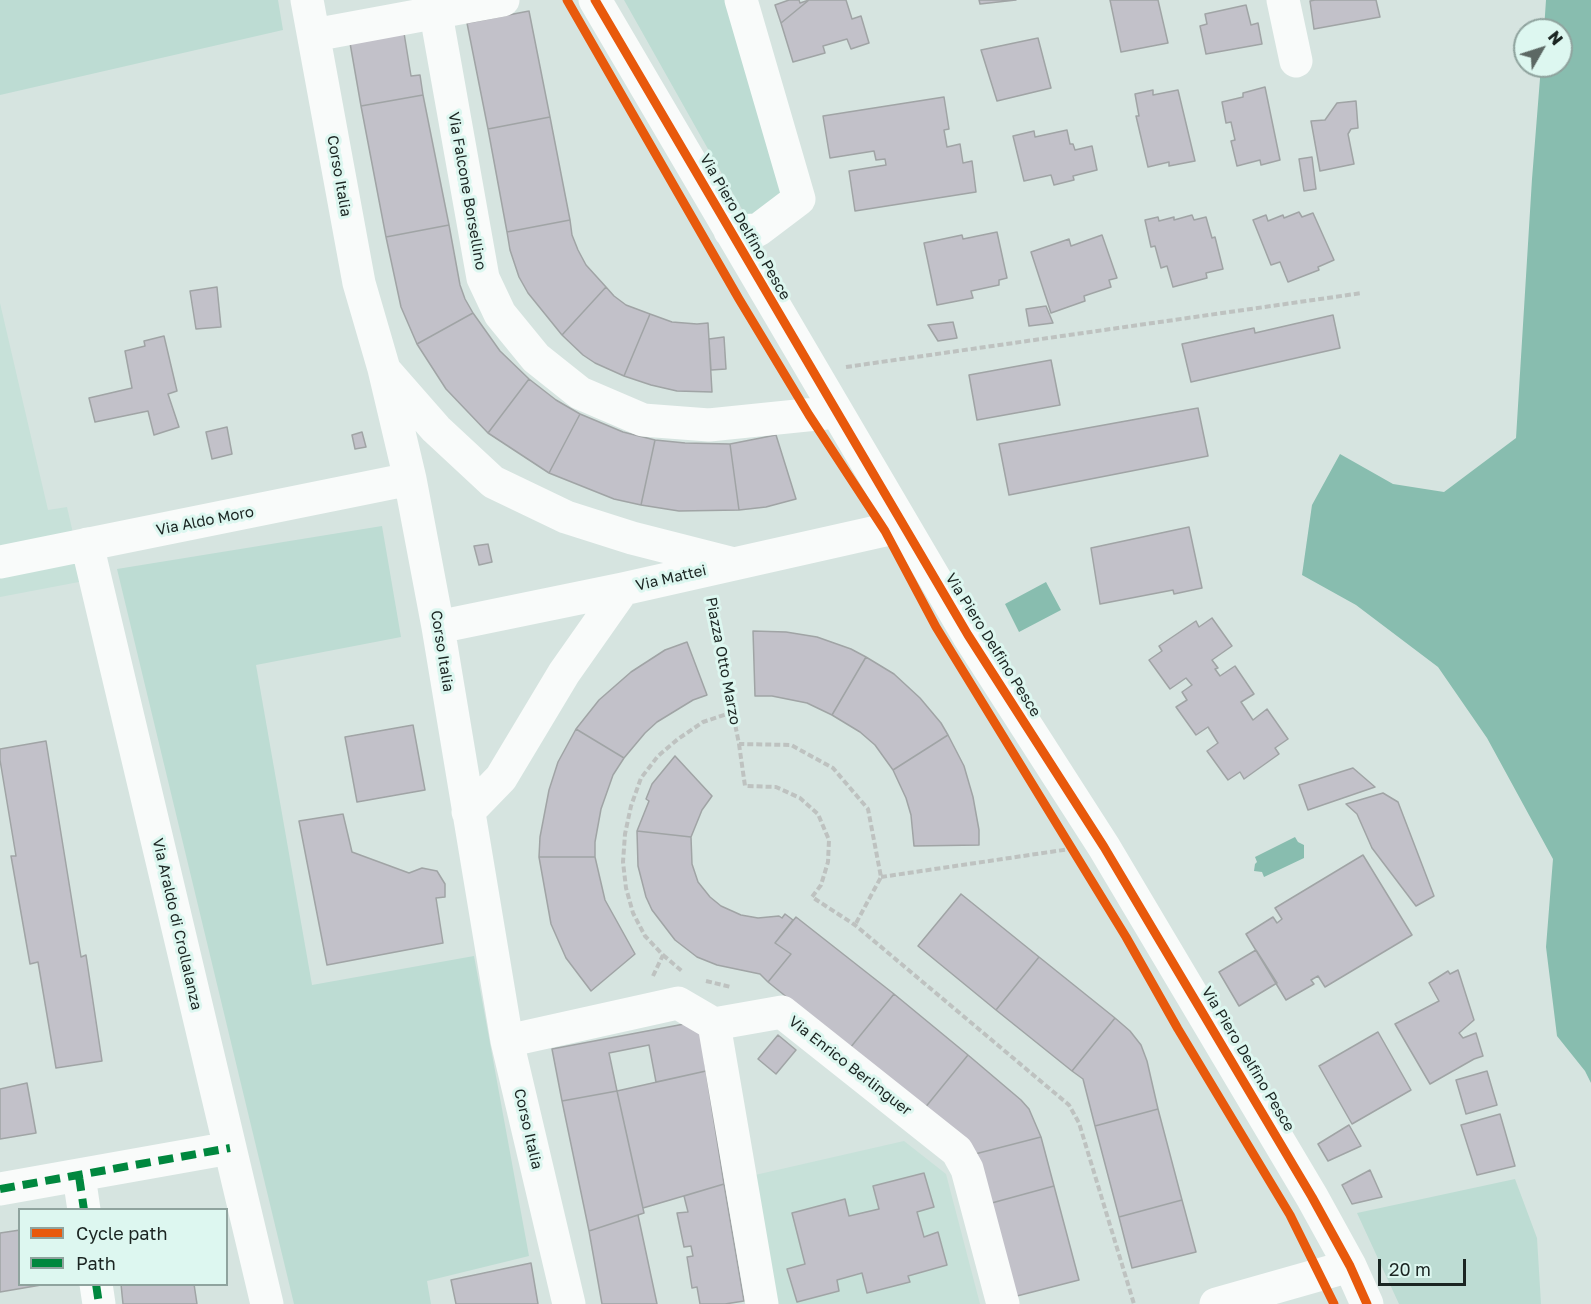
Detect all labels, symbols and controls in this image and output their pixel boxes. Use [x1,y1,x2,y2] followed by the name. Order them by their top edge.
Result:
[1513,18,1573,78] north arrow
[1544,27,1567,49] text: N
[444,111,490,271] street label: Via Falcone Borsellino
[323,134,355,218] street label: Corso Italia
[696,151,794,303] street label: Via Piero Delfino Pesce
[155,503,255,539] street label: Via Aldo Moro
[634,561,708,595] street label: Via Mattei
[941,570,1045,720] street label: Via Piero Delfino Pesce
[702,596,744,726] street label: Piazza Otto Marzo
[427,609,457,693] street label: Corso Italia
[148,836,206,1012] street label: Via Araldo di Crollalanza
[1198,983,1298,1135] street label: Via Piero Delfino Pesce
[785,1012,915,1120] street label: Via Enrico Berlinguer
[510,1087,546,1171] street label: Corso Italia
[18,1208,228,1286] legend
[76,1222,168,1244] text: Cycle path
[1381,1247,1470,1285] scale bar
[76,1252,116,1274] text: Path
[1389,1258,1431,1280] text: 20 m

